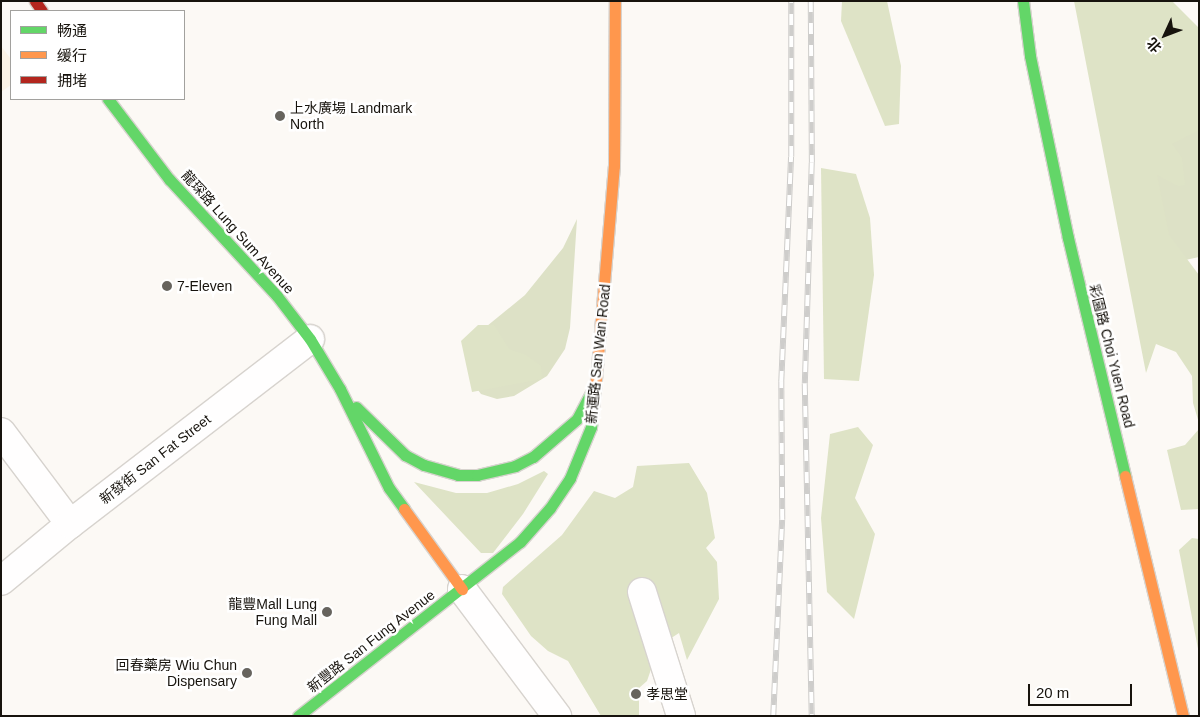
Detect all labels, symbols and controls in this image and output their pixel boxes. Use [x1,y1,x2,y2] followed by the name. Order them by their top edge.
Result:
[10,10,185,100] legend
[1140,10,1190,60] north arrow
[57,22,87,39] text: 畅通
[1143,35,1165,56] text: 北
[57,47,87,64] text: 缓行
[57,72,87,89] text: 拥堵
[290,100,412,132] place label: 上水廣場 Landmark North
[274,110,286,122] marker: 上水廣場 Landmark North
[178,167,298,297] street label: 龍琛路 Lung Sum Avenue
[177,278,232,294] place label: 7-Eleven
[161,280,173,292] marker: 7-Eleven
[1086,282,1138,430] street label: 彩園路 Choi Yuen Road
[582,283,614,425] street label: 新運路 San Wan Road
[96,410,214,508] street label: 新發街 San Fat Street
[304,586,438,696] street label: 新豐路 San Fung Avenue
[228,596,317,628] place label: 龍豐Mall Lung Fung Mall
[321,606,333,618] marker: 龍豐Mall Lung Fung Mall
[116,657,237,690] place label: 回春藥房 Wiu Chun Dispensary
[241,667,253,679] marker: 回春藥房 Wiu Chun Dispensary
[1030,674,1134,706] scale bar
[1036,684,1069,701] text: 20 m
[646,686,688,702] place label: 孝思堂
[630,688,642,700] marker: 孝思堂

